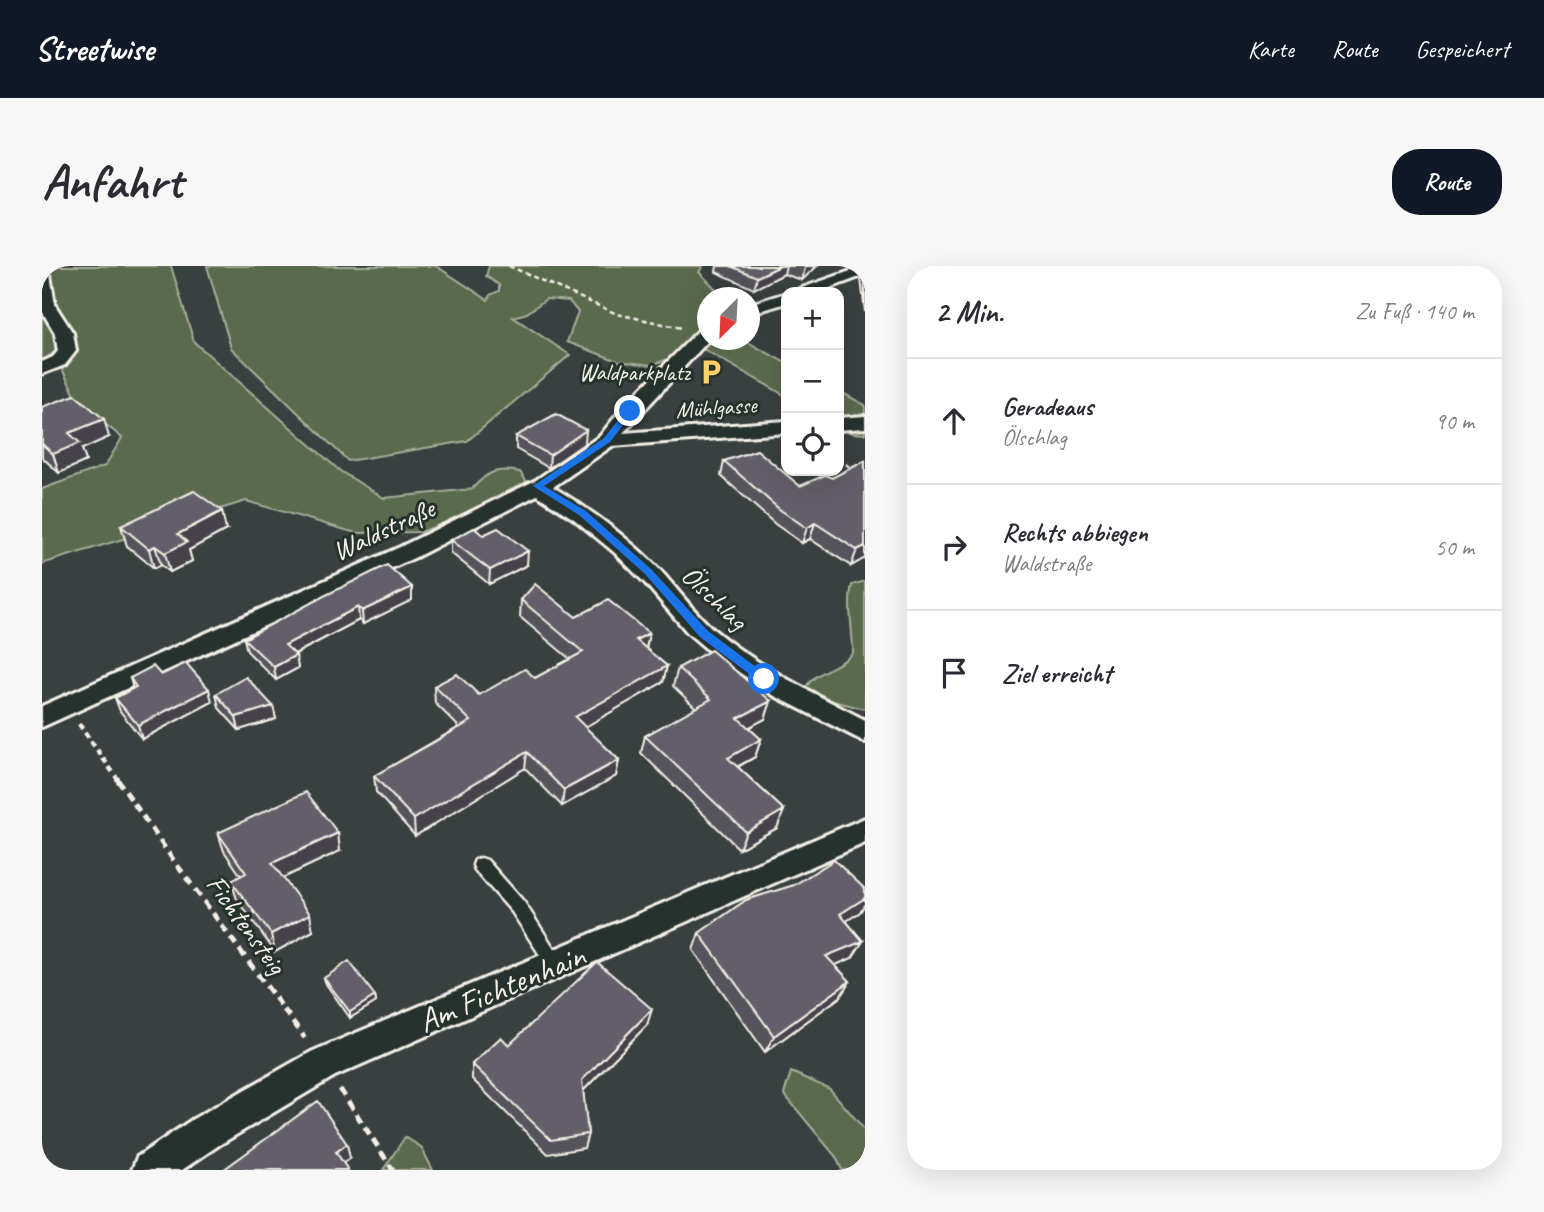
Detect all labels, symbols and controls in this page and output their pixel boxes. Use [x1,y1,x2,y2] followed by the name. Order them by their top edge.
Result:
[35,28,154,70] text: Streetwise
[1248,34,1294,64] text: Karte
[1332,34,1377,64] text: Route
[1415,34,1509,64] text: Gespeichert
[1392,149,1502,215] button: Route
[42,151,182,213] text: Anfahrt
[697,287,760,350] north arrow
[781,287,844,476] map controls
[781,287,844,350] button: +
[935,293,1004,331] text: 2 Min.
[1355,297,1474,326] text: Zu Fuß · 140 m
[781,350,844,413] button: −
[696,357,726,387] parking icon: Waldparkplatz
[579,358,692,387] place label: Waldparkplatz
[675,390,759,425] street label: Mühlgasse
[1002,390,1093,423] text: Geradeaus
[614,395,645,426] route end
[935,402,973,440] icon: ahead
[1435,407,1474,436] text: 90 m
[781,413,844,476] button: locate
[1002,423,1067,452] text: Ölschlag
[327,490,441,568] street label: Waldstraße
[1002,516,1148,549] text: Rechts abbiegen
[935,528,973,566] icon: right
[1435,533,1474,562] text: 50 m
[1002,549,1091,578] text: Waldstraße
[674,558,757,639] street label: Ölschlag
[935,654,973,692] icon: arrive
[1002,657,1112,690] text: Ziel erreicht
[748,663,779,694] route start
[199,868,295,982] street label: Fichtensteig
[412,934,592,1042] street label: Am Fichtenhain

